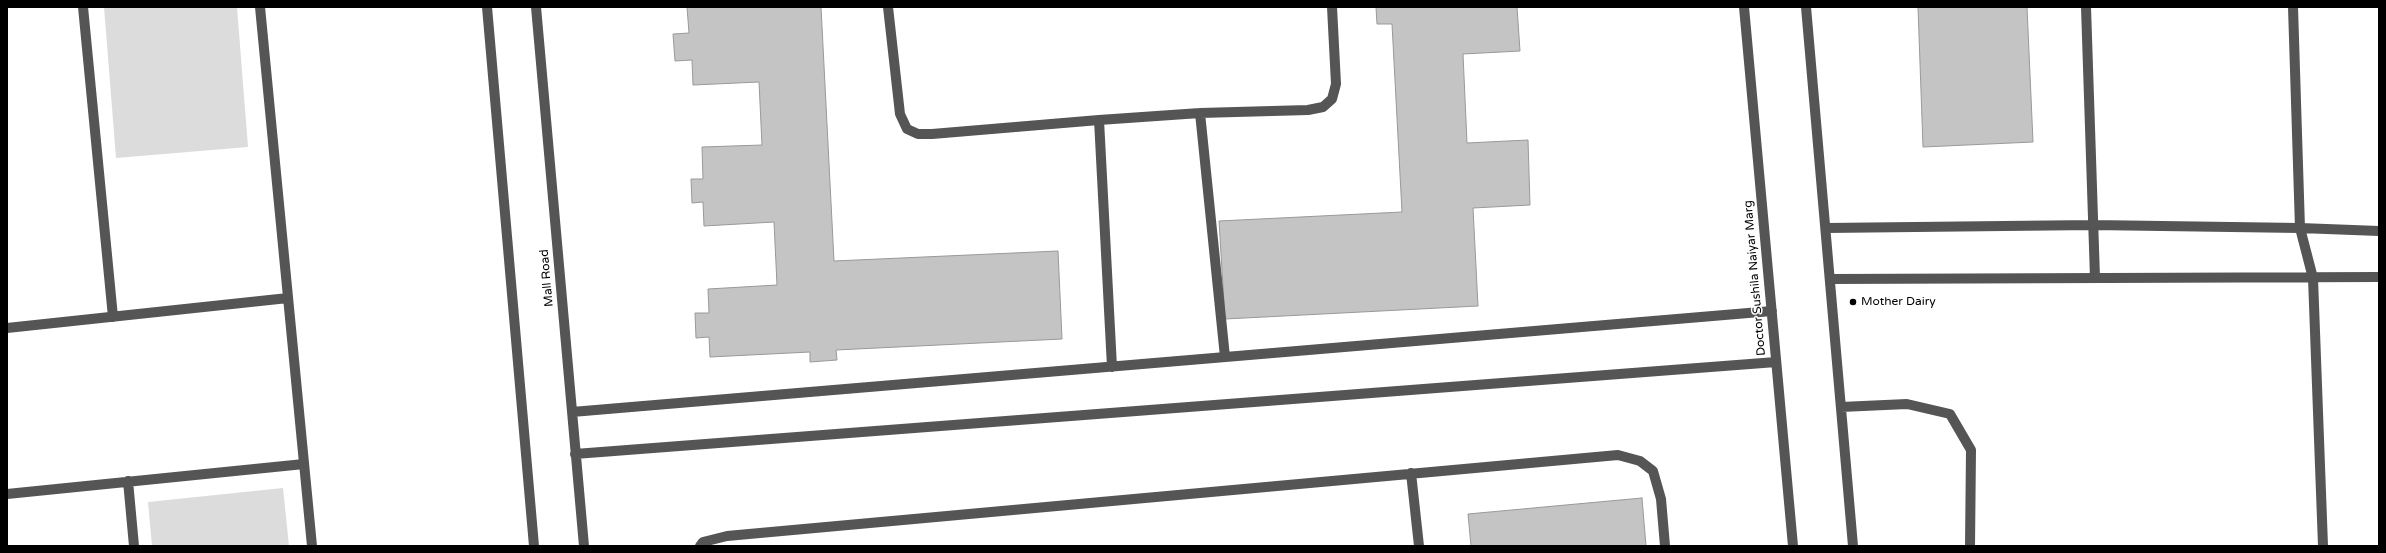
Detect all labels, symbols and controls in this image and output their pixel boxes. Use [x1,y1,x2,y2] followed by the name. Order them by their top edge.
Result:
[1741,200,1769,356] street label: Doctor Sushila Naiyar Marg
[537,249,557,307] street label: Mall Road
[1861,295,1936,309] place label: Mother Dairy
[1848,297,1858,307] marker: Mother Dairy

